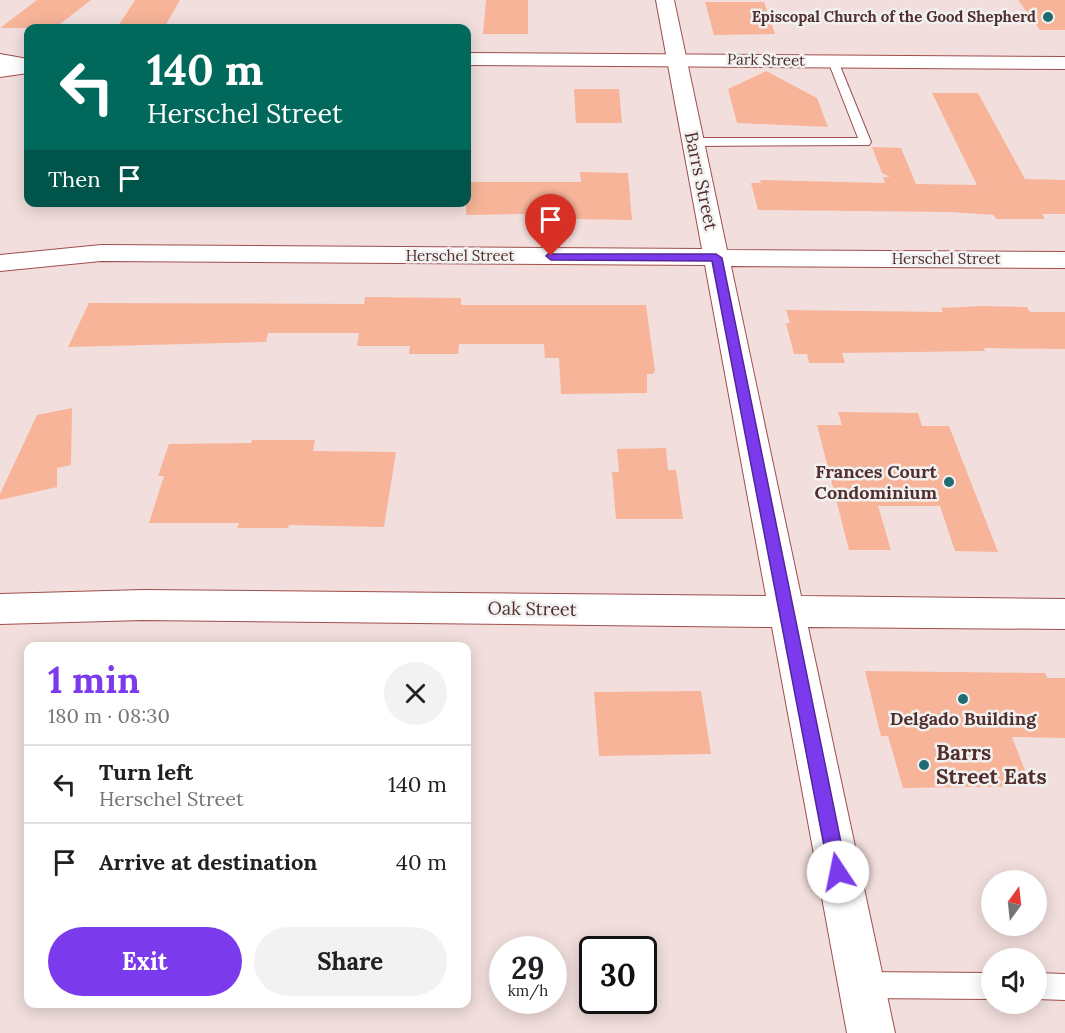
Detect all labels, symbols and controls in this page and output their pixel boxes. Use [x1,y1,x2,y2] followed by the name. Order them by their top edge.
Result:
[752,7,1036,26] place label: Episcopal Church of the Good Shepherd
[1041,10,1055,24] marker: Episcopal Church of the Good Shepherd
[147,43,263,97] text: 140 m
[48,48,126,126] icon: left
[727,49,805,70] street label: Park Street
[147,96,342,130] text: Herschel Street
[680,130,723,232] street label: Barrs Street
[113,162,146,195] icon: arrive
[48,165,101,193] text: Then
[525,194,576,256] pin
[534,203,567,236] icon: arrive
[406,246,514,265] street label: Herschel Street
[892,249,1000,268] street label: Herschel Street
[815,460,938,504] place label: Frances Court Condominium
[942,475,956,489] marker: Frances Court Condominium
[487,596,577,621] street label: Oak Street
[48,657,140,703] text: 1 min
[384,662,447,725] button: close
[956,692,970,706] marker: Delgado Building
[48,703,170,728] text: 180 m · 08:30
[890,707,1037,730] place label: Delgado Building
[936,739,1047,790] place label: Barrs Street Eats
[99,758,193,786] text: Turn left
[917,758,931,772] marker: Barrs Street Eats
[48,768,81,801] icon: left
[388,770,447,798] text: 140 m
[99,786,244,811] text: Herschel Street
[806,840,870,904] position arrow
[48,846,81,879] icon: arrive
[99,848,317,876] text: Arrive at destination
[396,848,447,876] text: 40 m
[981,870,1047,936] north arrow
[981,870,1047,1014] map controls
[48,927,242,996] button: Exit
[254,927,447,996] button: Share
[579,936,657,1014] speed limit sign: 30
[981,948,1047,1014] button: sound
[511,949,545,987] text: 29
[508,981,548,1000] text: km/h

